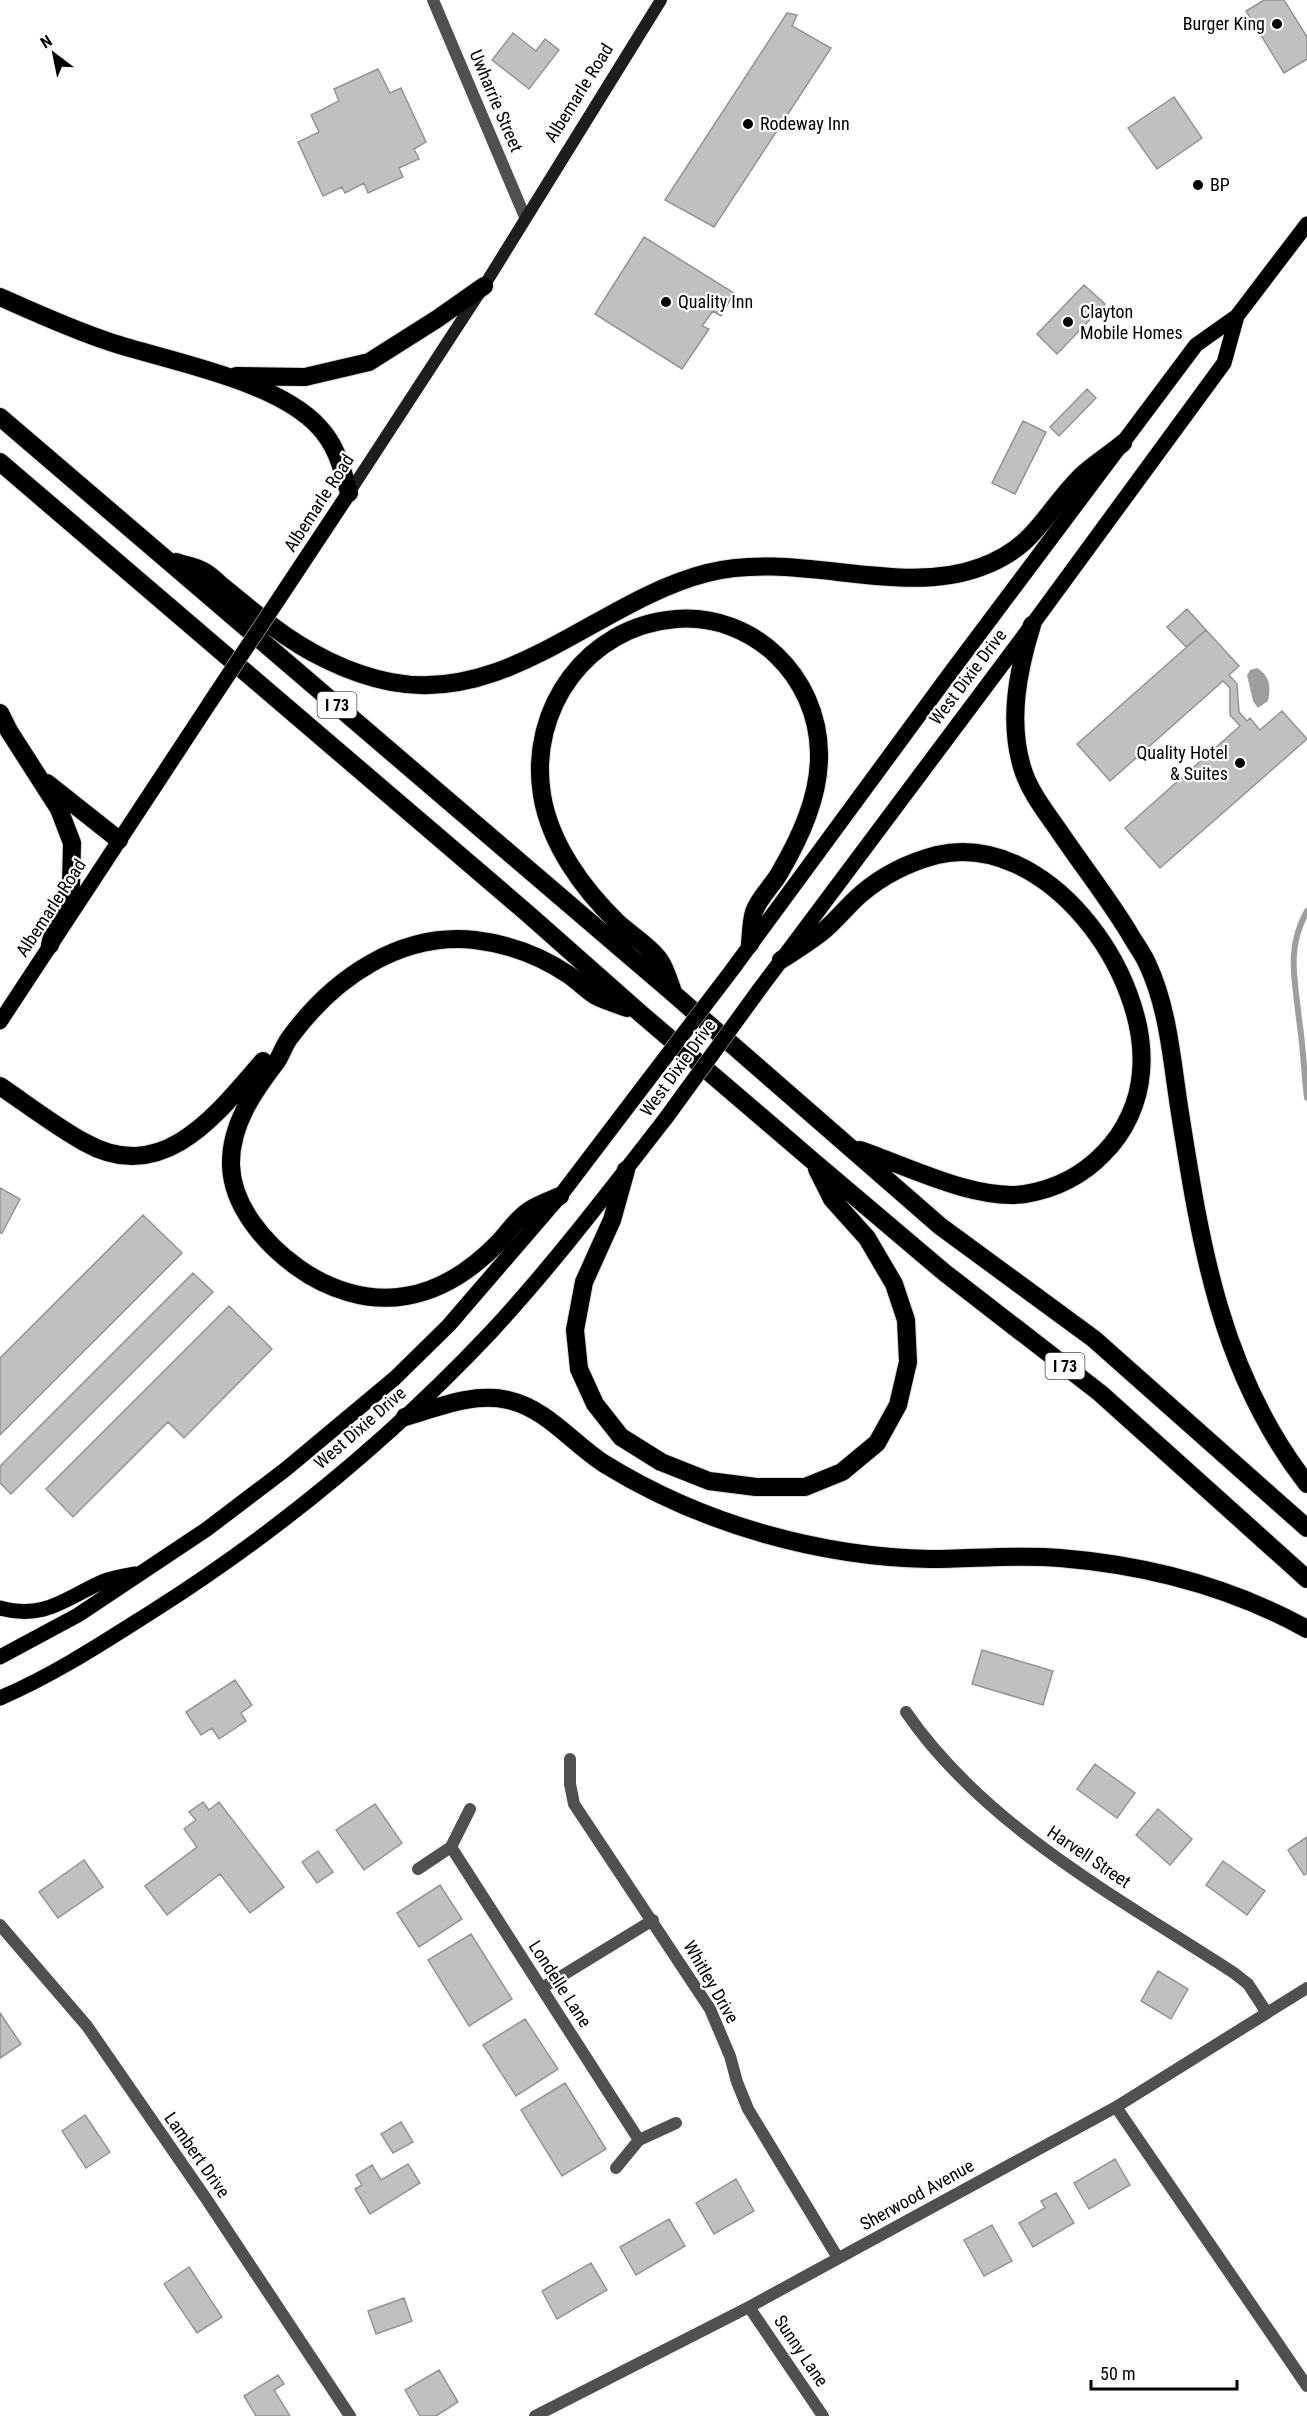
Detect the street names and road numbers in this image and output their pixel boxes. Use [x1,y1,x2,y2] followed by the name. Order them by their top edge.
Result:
[540,40,617,146] street label: Albemarle Road
[466,47,527,155] street label: Uwharrie Street
[279,450,358,556] street label: Albemarle Road
[925,625,1010,729] street label: West Dixie Drive
[318,692,356,718] road number: I 73
[11,855,90,961] street label: Albemarle Road
[635,1015,720,1120] street label: West Dixie Drive
[1046,1353,1084,1379] road number: I 73
[310,1382,410,1473] street label: West Dixie Drive
[1044,1821,1135,1892] street label: Harvell Street
[525,1937,596,2031] street label: Londelle Lane
[679,1937,743,2027] street label: Whitley Drive
[160,2108,235,2201] street label: Lambert Drive
[856,2155,977,2234] street label: Sherwood Avenue
[770,2311,833,2390] street label: Sunny Lane

